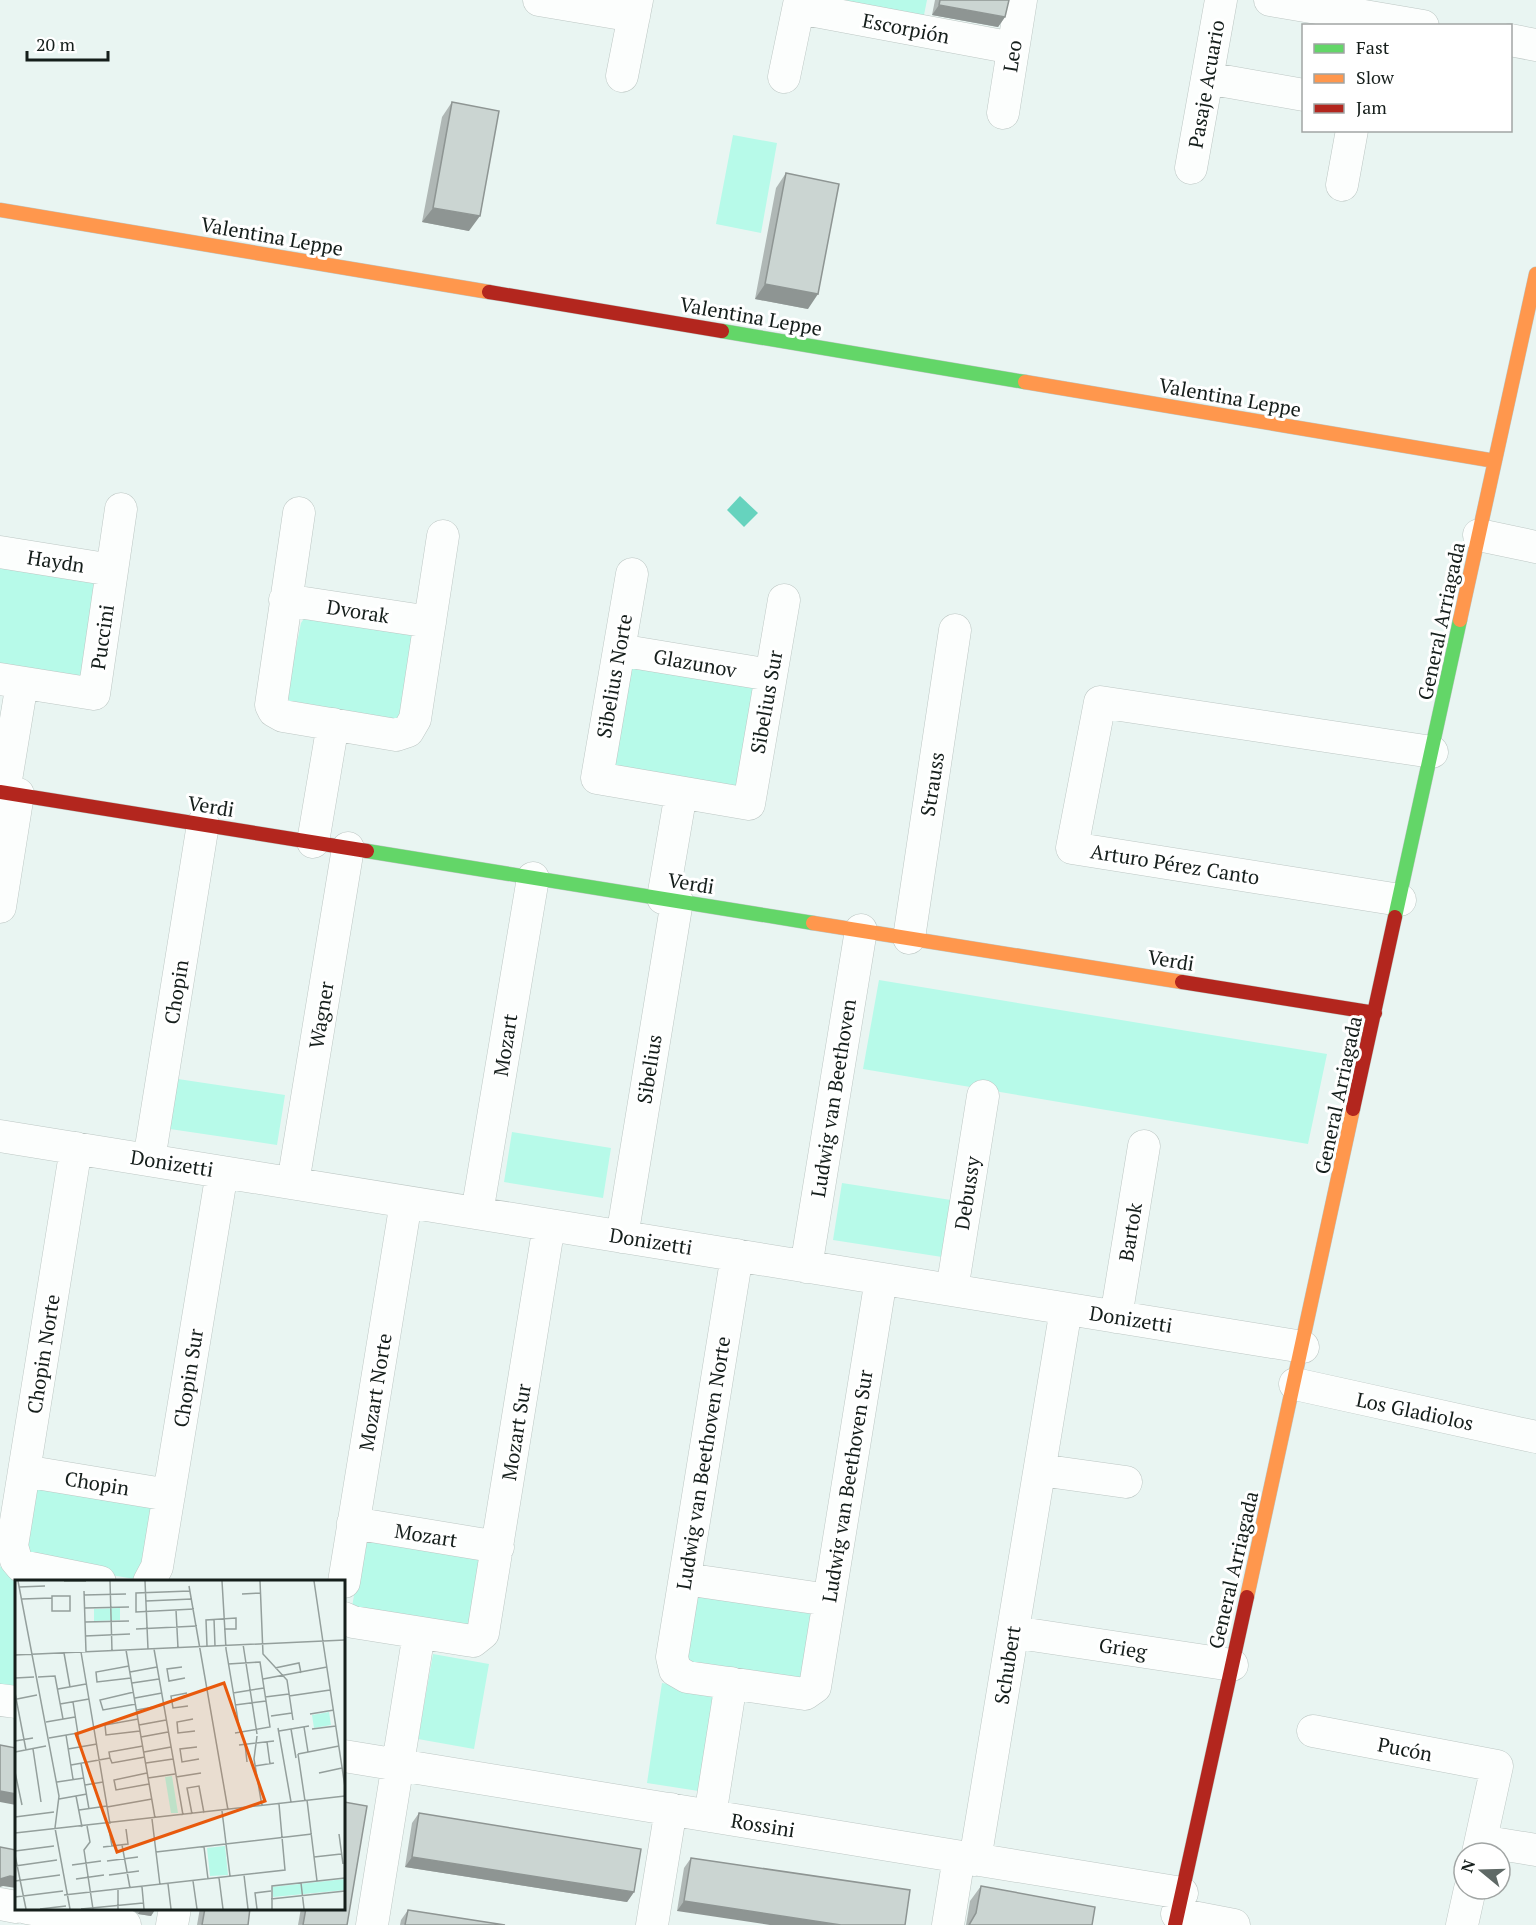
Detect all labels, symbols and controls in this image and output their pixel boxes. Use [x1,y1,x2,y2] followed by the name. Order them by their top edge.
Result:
[860,6,952,50] street label: Escorpión
[1181,18,1231,150] street label: Pasaje Acuario
[27,24,108,62] scale bar
[1302,24,1512,132] legend
[36,32,76,56] text: 20 m
[1356,35,1390,59] text: Fast
[996,38,1028,74] street label: Leo
[1356,65,1395,89] text: Slow
[1356,95,1387,119] text: Jam
[199,210,345,262] street label: Valentina Leppe
[678,290,824,342] street label: Valentina Leppe
[1157,371,1303,423] street label: Valentina Leppe
[1411,539,1471,703] street label: General Arriagada
[25,543,87,579] street label: Haydn
[325,593,392,629] street label: Dvorak
[84,603,120,671] street label: Puccini
[590,612,638,740] street label: Sibelius Norte
[651,642,739,684] street label: Glazunov
[744,648,788,756] street label: Sibelius Sur
[914,750,950,818] street label: Strauss
[186,789,236,823] street label: Verdi
[1089,837,1261,891] street label: Arturo Pérez Canto
[666,866,716,900] street label: Verdi
[1146,943,1196,977] street label: Verdi
[158,958,194,1026] street label: Chopin
[302,979,340,1051] street label: Wagner
[804,997,862,1199] street label: Ludwig van Beethoven
[487,1011,523,1078] street label: Mozart
[1308,1013,1368,1177] street label: General Arriagada
[630,1032,668,1106] street label: Sibelius
[129,1143,215,1183] street label: Donizetti
[948,1153,986,1232] street label: Debussy
[1112,1200,1148,1263] street label: Bartok
[608,1221,694,1261] street label: Donizetti
[20,1292,66,1416] street label: Chopin Norte
[1088,1299,1174,1339] street label: Donizetti
[167,1326,209,1429] street label: Chopin Sur
[352,1331,398,1453] street label: Mozart Norte
[670,1334,736,1592] street label: Ludwig van Beethoven Norte
[815,1367,879,1604] street label: Ludwig van Beethoven Sur
[495,1381,537,1482] street label: Mozart Sur
[1354,1385,1476,1437] street label: Los Gladiolos
[63,1465,131,1501] street label: Chopin
[1202,1489,1264,1651] street label: General Arriagada
[393,1517,460,1553] street label: Mozart
[15,1580,345,1910] inset map
[987,1623,1027,1706] street label: Schubert
[1097,1631,1149,1665] street label: Grieg
[1375,1730,1435,1768] street label: Pucón
[729,1807,797,1843] street label: Rossini
[1452,1841,1512,1901] north arrow
[1455,1857,1480,1875] text: N

